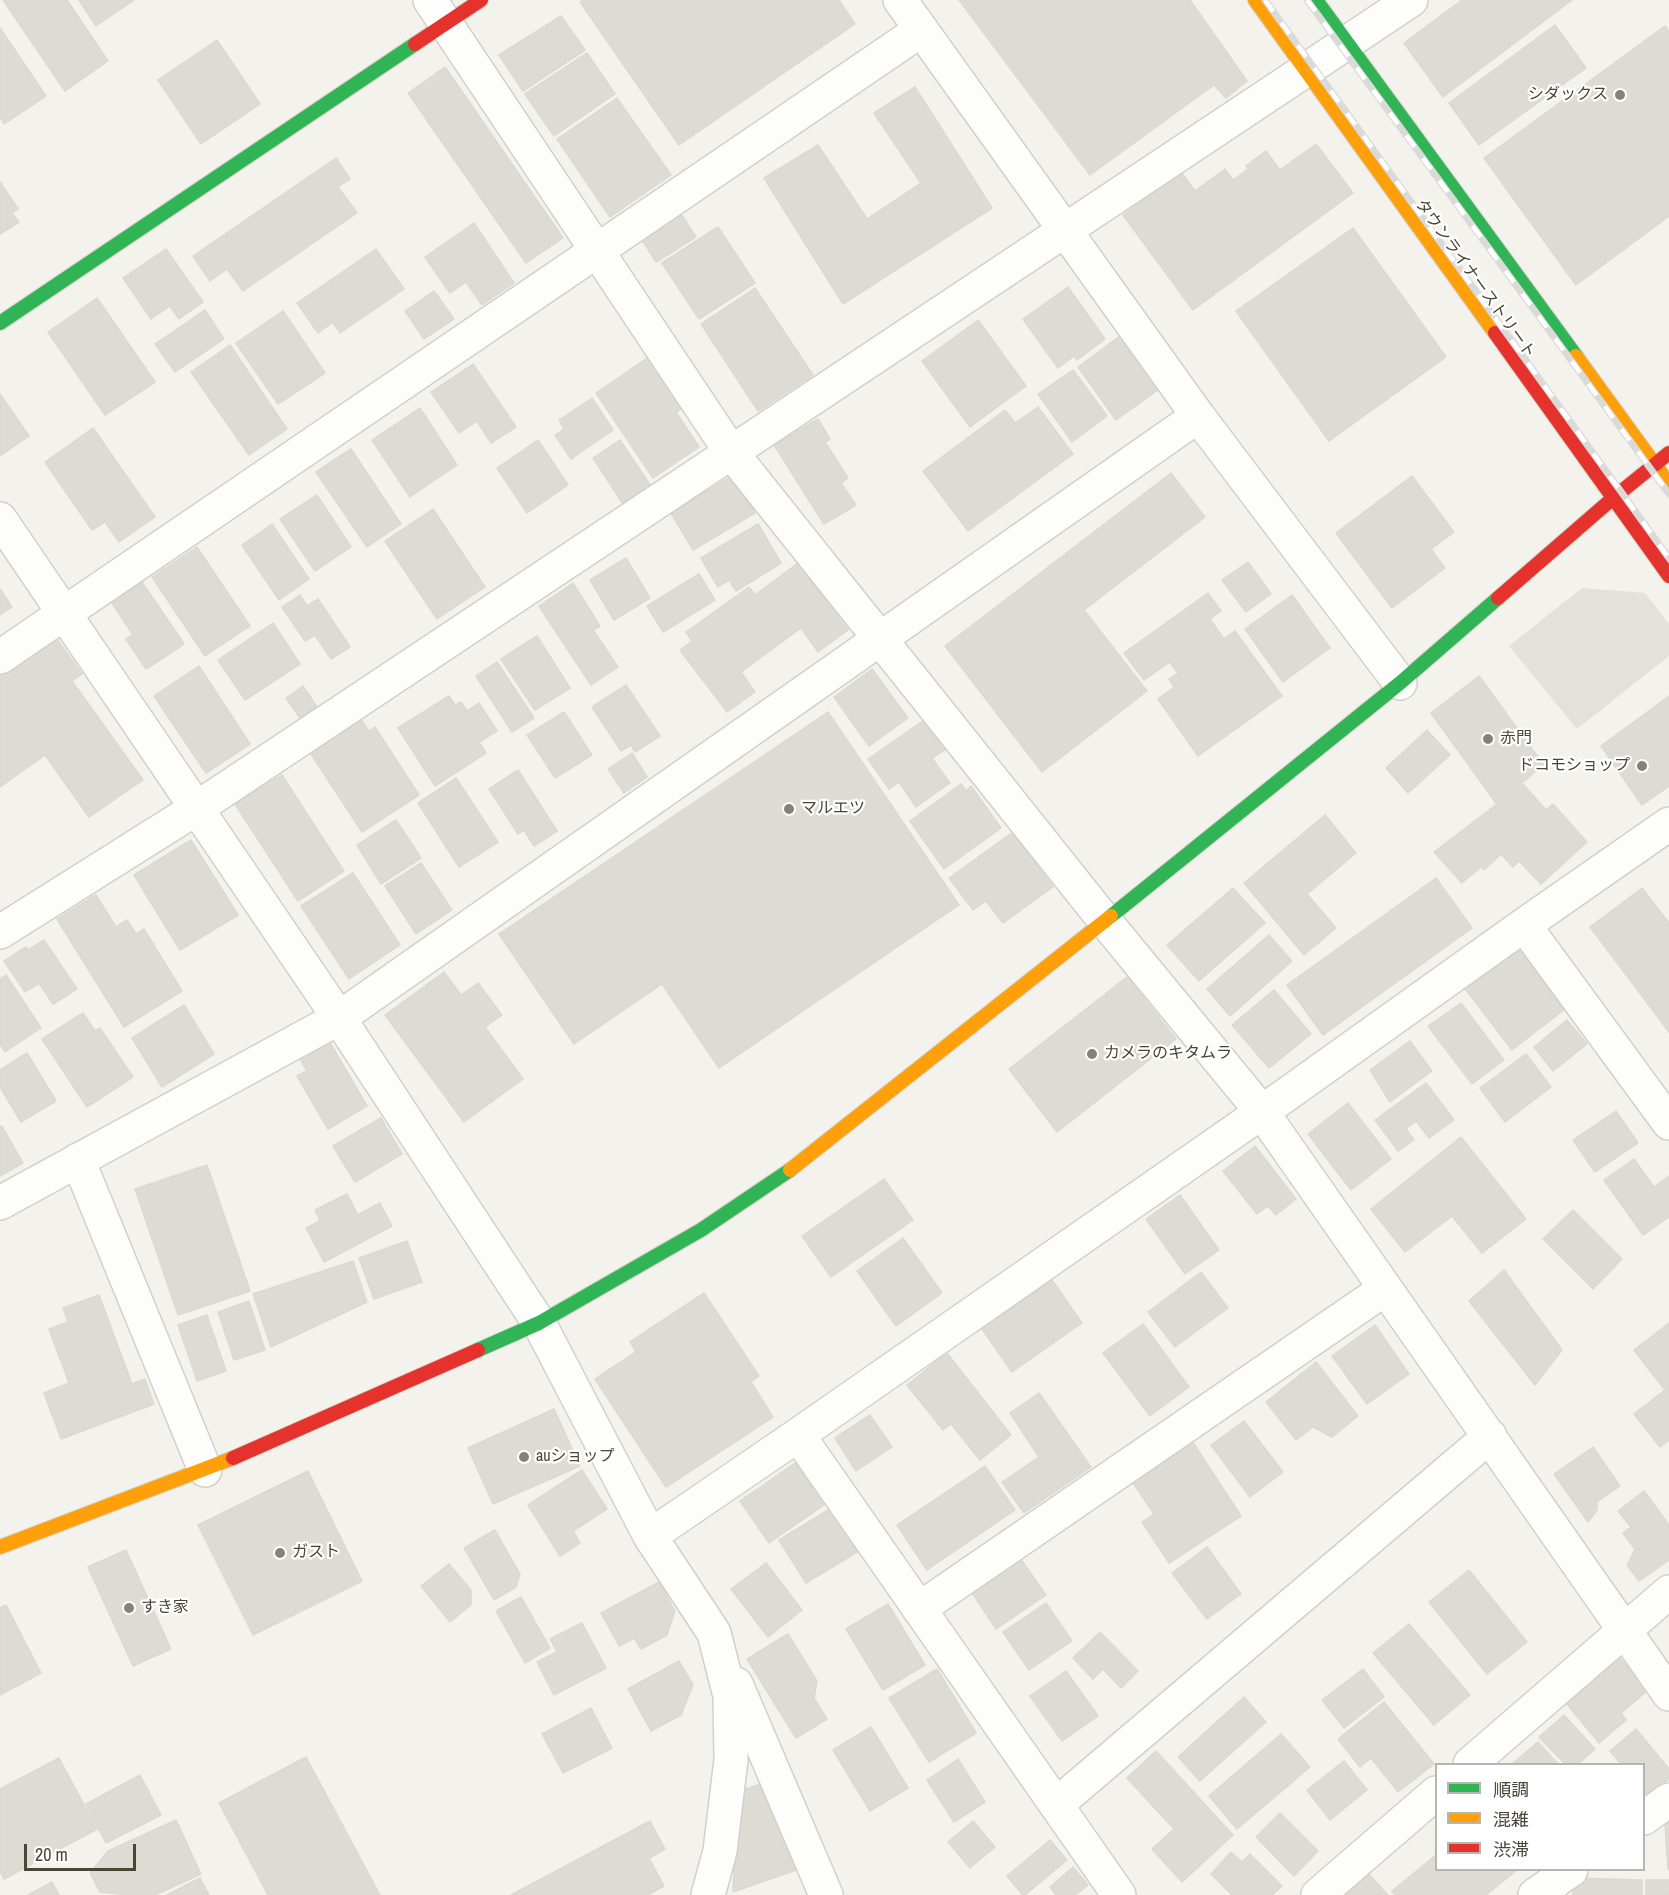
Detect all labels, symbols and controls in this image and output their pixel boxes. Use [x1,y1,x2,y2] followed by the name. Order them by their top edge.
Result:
[1528,85,1608,105] place label: シダックス
[1613,88,1627,102] marker: シダックス
[1411,196,1539,362] street label: タウンライナーストリート
[1500,729,1532,749] place label: 赤門
[1481,732,1495,746] marker: 赤門
[1518,756,1630,776] place label: ドコモショップ
[1635,759,1649,773] marker: ドコモショップ
[801,799,865,819] place label: マルエツ
[782,802,796,816] marker: マルエツ
[1104,1044,1232,1064] place label: カメラのキタムラ
[1085,1047,1099,1061] marker: カメラのキタムラ
[536,1447,615,1467] place label: auショップ
[517,1450,531,1464] marker: auショップ
[292,1543,340,1563] place label: ガスト
[273,1546,287,1560] marker: ガスト
[141,1598,189,1618] place label: すき家
[122,1601,136,1615] marker: すき家
[1435,1763,1645,1871] legend
[1493,1777,1529,1802] text: 順調
[1493,1807,1529,1832] text: 混雑
[27,1832,140,1870] scale bar
[1493,1837,1529,1862] text: 渋滞
[35,1842,68,1867] text: 20 m

